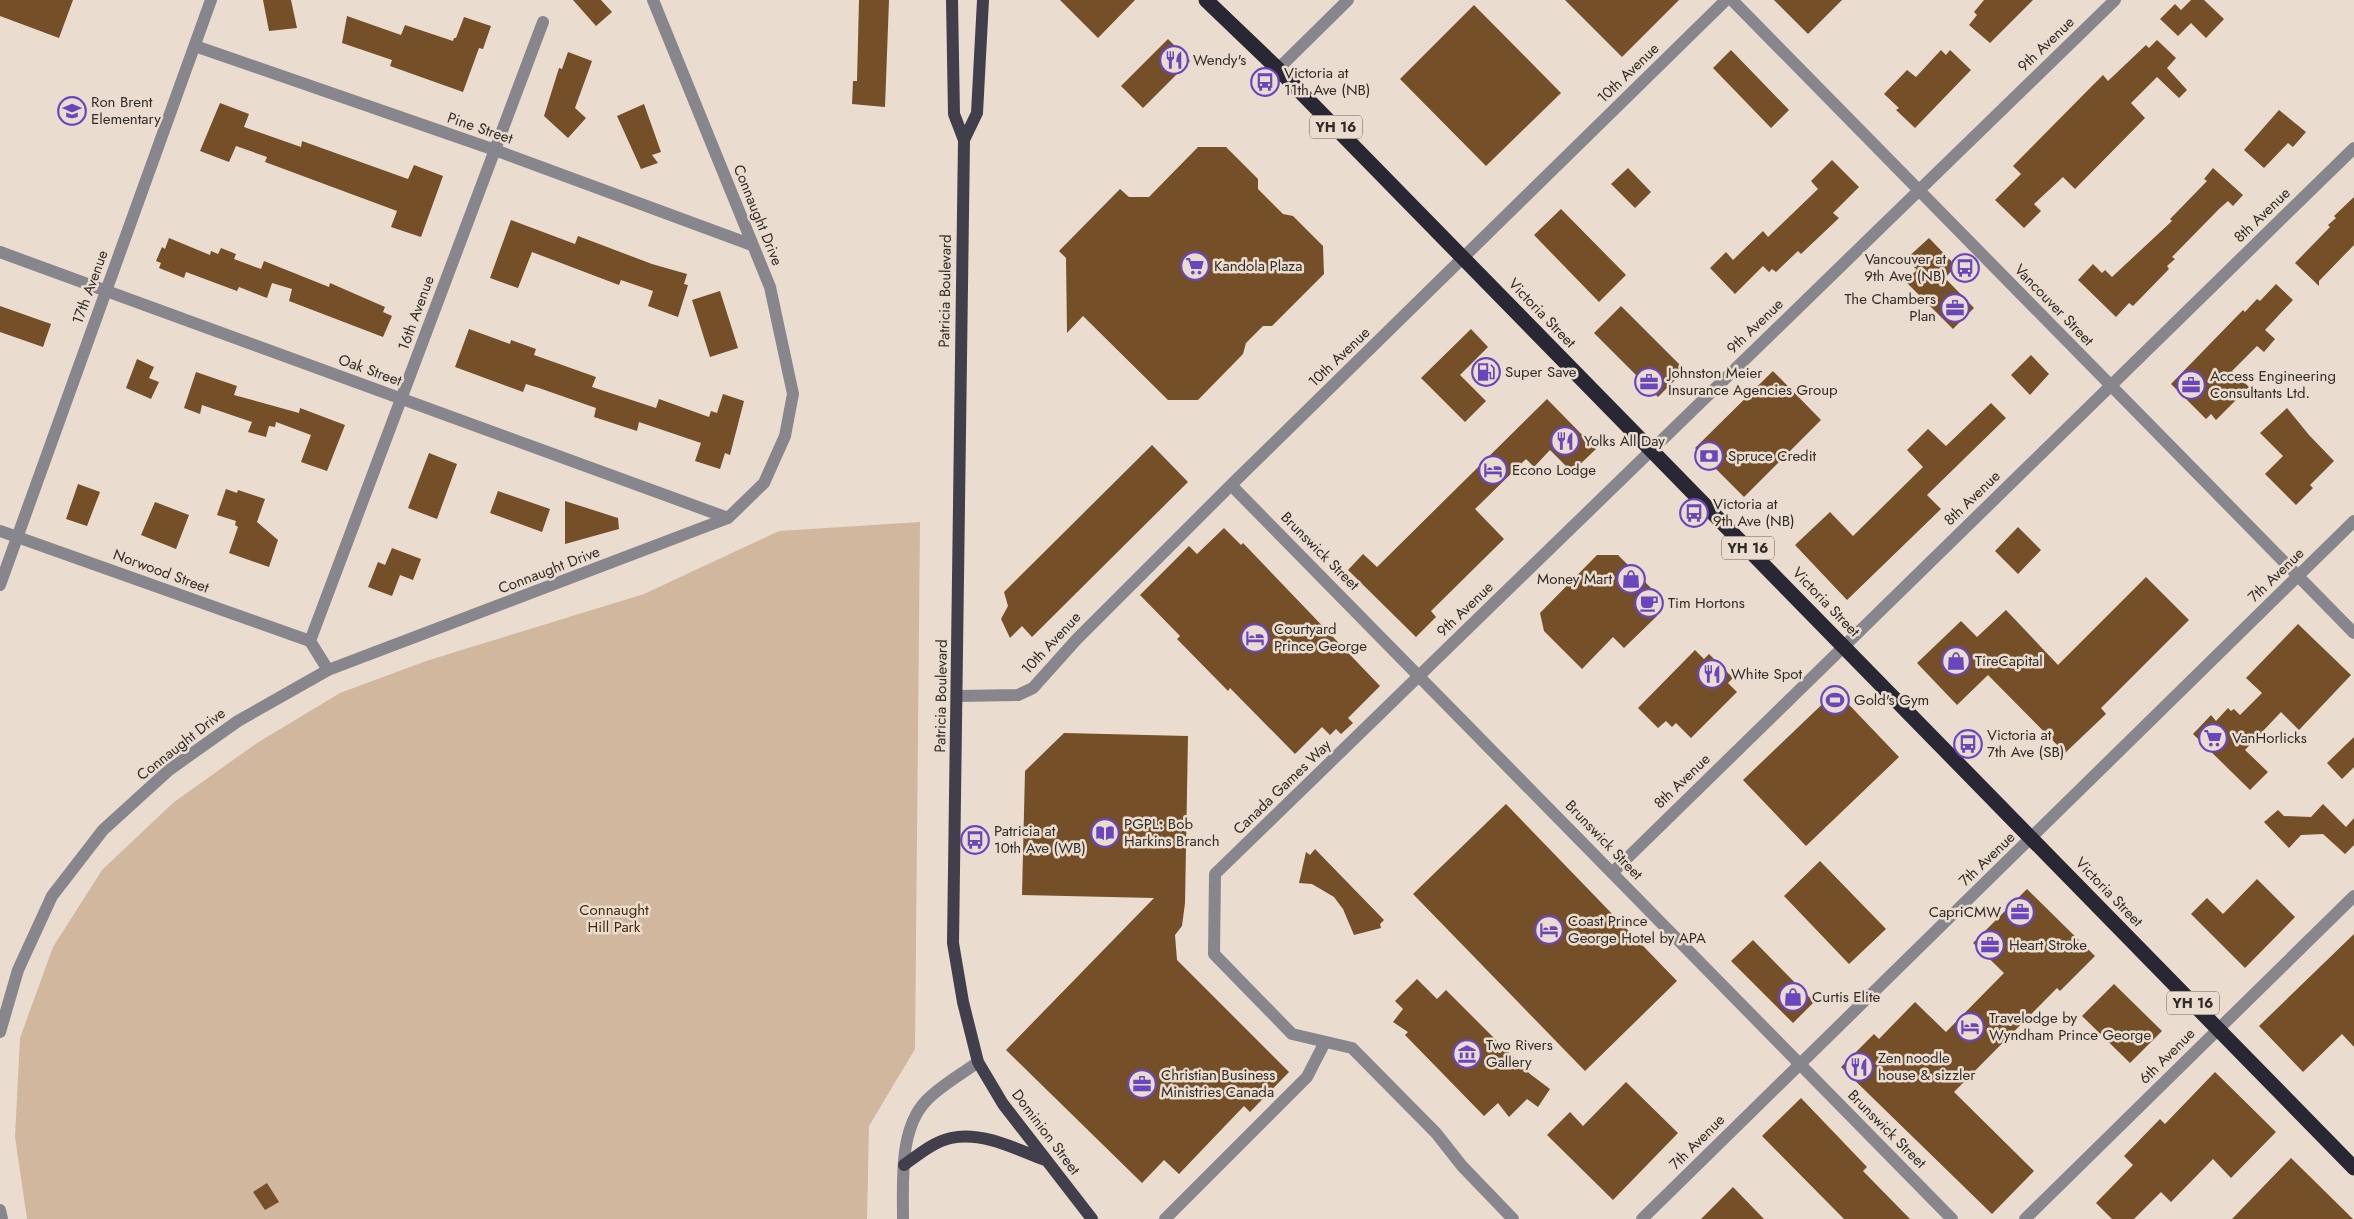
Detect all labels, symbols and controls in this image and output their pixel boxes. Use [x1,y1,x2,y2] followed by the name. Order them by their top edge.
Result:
[2013,11,2079,77] street label: 9th Avenue
[1592,38,1664,108] street label: 10th Avenue
[1159,45,1189,75] restaurant icon: Wendy's
[1193,49,1246,71] place label: Wendy's
[1284,62,1371,101] place label: Victoria at 11th Ave (NB)
[1250,67,1280,97] bus stop icon: Victoria at 11th Ave (NB)
[91,91,161,130] place label: Ron Brent Elementary
[57,96,87,126] school or university icon: Ron Brent Elementary
[444,107,516,150] street label: Pine Street
[1310,115,1362,138] road number: YH 16
[728,161,788,269] street label: Connaught Drive
[2229,182,2295,248] street label: 8th Avenue
[933,234,957,348] street label: Patricia Boulevard
[66,247,114,327] street label: 17th Avenue
[1864,248,1946,287] place label: Vancouver at 9th Ave (NB)
[1180,251,1210,281] supermarket icon: Kandola Plaza
[1950,253,1980,283] bus stop icon: Vancouver at 9th Ave (NB)
[1214,255,1302,277] place label: Kandola Plaza
[2009,259,2099,351] street label: Vancouver Street
[392,272,440,353] street label: 16th Avenue
[1503,273,1581,353] street label: Victoria Street
[1844,288,1936,327] place label: The Chambers Plan
[1722,293,1788,359] street label: 9th Avenue
[1940,293,1970,323] office icon: The Chambers Plan
[1303,322,1375,392] street label: 10th Avenue
[335,348,405,392] street label: Oak Street
[1471,357,1501,387] fuel station icon: Super Save
[1505,361,1577,383] place label: Super Save
[1666,362,1838,401] place label: Johnston Meier Insurance Agencies Group
[2210,365,2336,404] place label: Access Engineering Consultants Ltd.
[1634,367,1664,397] office icon: Johnston Meier Insurance Agencies Group
[2176,370,2206,400] office icon: Access Engineering Consultants Ltd.
[1550,426,1580,456] restaurant icon: Yolks All Day
[1584,430,1665,452] place label: Yolks All Day
[1694,441,1724,471] bank icon: Spruce Credit
[1728,445,1817,467] place label: Spruce Credit
[1478,455,1508,485] hotel icon: Econo Lodge
[1512,459,1596,481] place label: Econo Lodge
[1939,465,2005,531] street label: 8th Avenue
[1713,493,1795,532] place label: Victoria at 9th Ave (NB)
[1679,498,1709,528] bus stop icon: Victoria at 9th Ave (NB)
[1276,507,1365,596] street label: Brunswick Street
[1722,536,1774,560] road number: YH 16
[495,540,603,599] street label: Connaught Drive
[2243,542,2309,607] street label: 7th Avenue
[110,543,212,599] street label: Norwood Street
[1787,562,1865,642] street label: Victoria Street
[1616,564,1646,594] shop icon: Money Mart
[1537,568,1612,590] place label: Money Mart
[1432,576,1498,642] street label: 9th Avenue
[1634,588,1664,618] cafe icon: Tim Hortons
[1668,592,1745,614] place label: Tim Hortons
[1016,607,1086,679] street label: 10th Avenue
[1274,618,1367,657] place label: Courtyard Prince George
[1240,623,1270,653] hotel icon: Courtyard Prince George
[929,639,953,753] street label: Patricia Boulevard
[1941,646,1971,676] shop icon: TireCapital
[1975,650,2043,672] place label: TireCapital
[1697,659,1727,689] restaurant icon: White Spot
[1731,663,1802,685] place label: White Spot
[1820,685,1850,715] sports icon: Gold's Gym
[1854,689,1929,711] place label: Gold's Gym
[132,702,230,786] street label: Connaught Drive
[2198,723,2228,753] supermarket icon: VanHorlicks
[1987,724,2065,763] place label: Victoria at 7th Ave (SB)
[2232,727,2307,749] place label: VanHorlicks
[1953,729,1983,759] bus stop icon: Victoria at 7th Ave (SB)
[1228,734,1336,840] street label: Canada Games Way
[1649,748,1715,814] street label: 8th Avenue
[1560,795,1648,885] street label: Brunswick Street
[1124,813,1220,852] place label: PGPL: Bob Harkins Branch
[1090,818,1120,848] library icon: PGPL: Bob Harkins Branch
[994,820,1086,859] place label: Patricia at 10th Ave (WB)
[960,825,990,855] bus stop icon: Patricia at 10th Ave (WB)
[1954,826,2020,891] street label: 7th Avenue
[2070,852,2148,932] street label: Victoria Street
[2005,897,2035,927] office icon: CapriCMW
[579,899,649,938] park label: Connaught Hill Park
[1929,901,2001,923] place label: CapriCMW
[1568,910,1706,949] place label: Coast Prince George Hotel by APA
[1534,915,1564,945] hotel icon: Coast Prince George Hotel by APA
[1975,930,2005,960] office icon: Heart Stroke
[2009,934,2087,956] place label: Heart Stroke
[1778,982,1808,1012] shop icon: Curtis Elite
[1812,986,1881,1008] place label: Curtis Elite
[2167,991,2219,1014] road number: YH 16
[1989,1007,2151,1046] place label: Travelodge by Wyndham Prince George
[1955,1012,1985,1042] hotel icon: Travelodge by Wyndham Prince George
[2134,1023,2200,1089] street label: 6th Avenue
[1486,1034,1553,1073] place label: Two Rivers Gallery
[1452,1039,1482,1069] museum icon: Two Rivers Gallery
[1878,1047,1976,1086] place label: Zen noodle house & sizzler
[1844,1052,1874,1082] restaurant icon: Zen noodle house & sizzler
[1161,1064,1275,1103] place label: Christian Business Ministries Canada
[1127,1069,1157,1099] office icon: Christian Business Ministries Canada
[1006,1085,1086,1180] street label: Dominion Street
[1843,1085,1932,1174] street label: Brunswick Street
[1664,1109,1730,1175] street label: 7th Avenue

